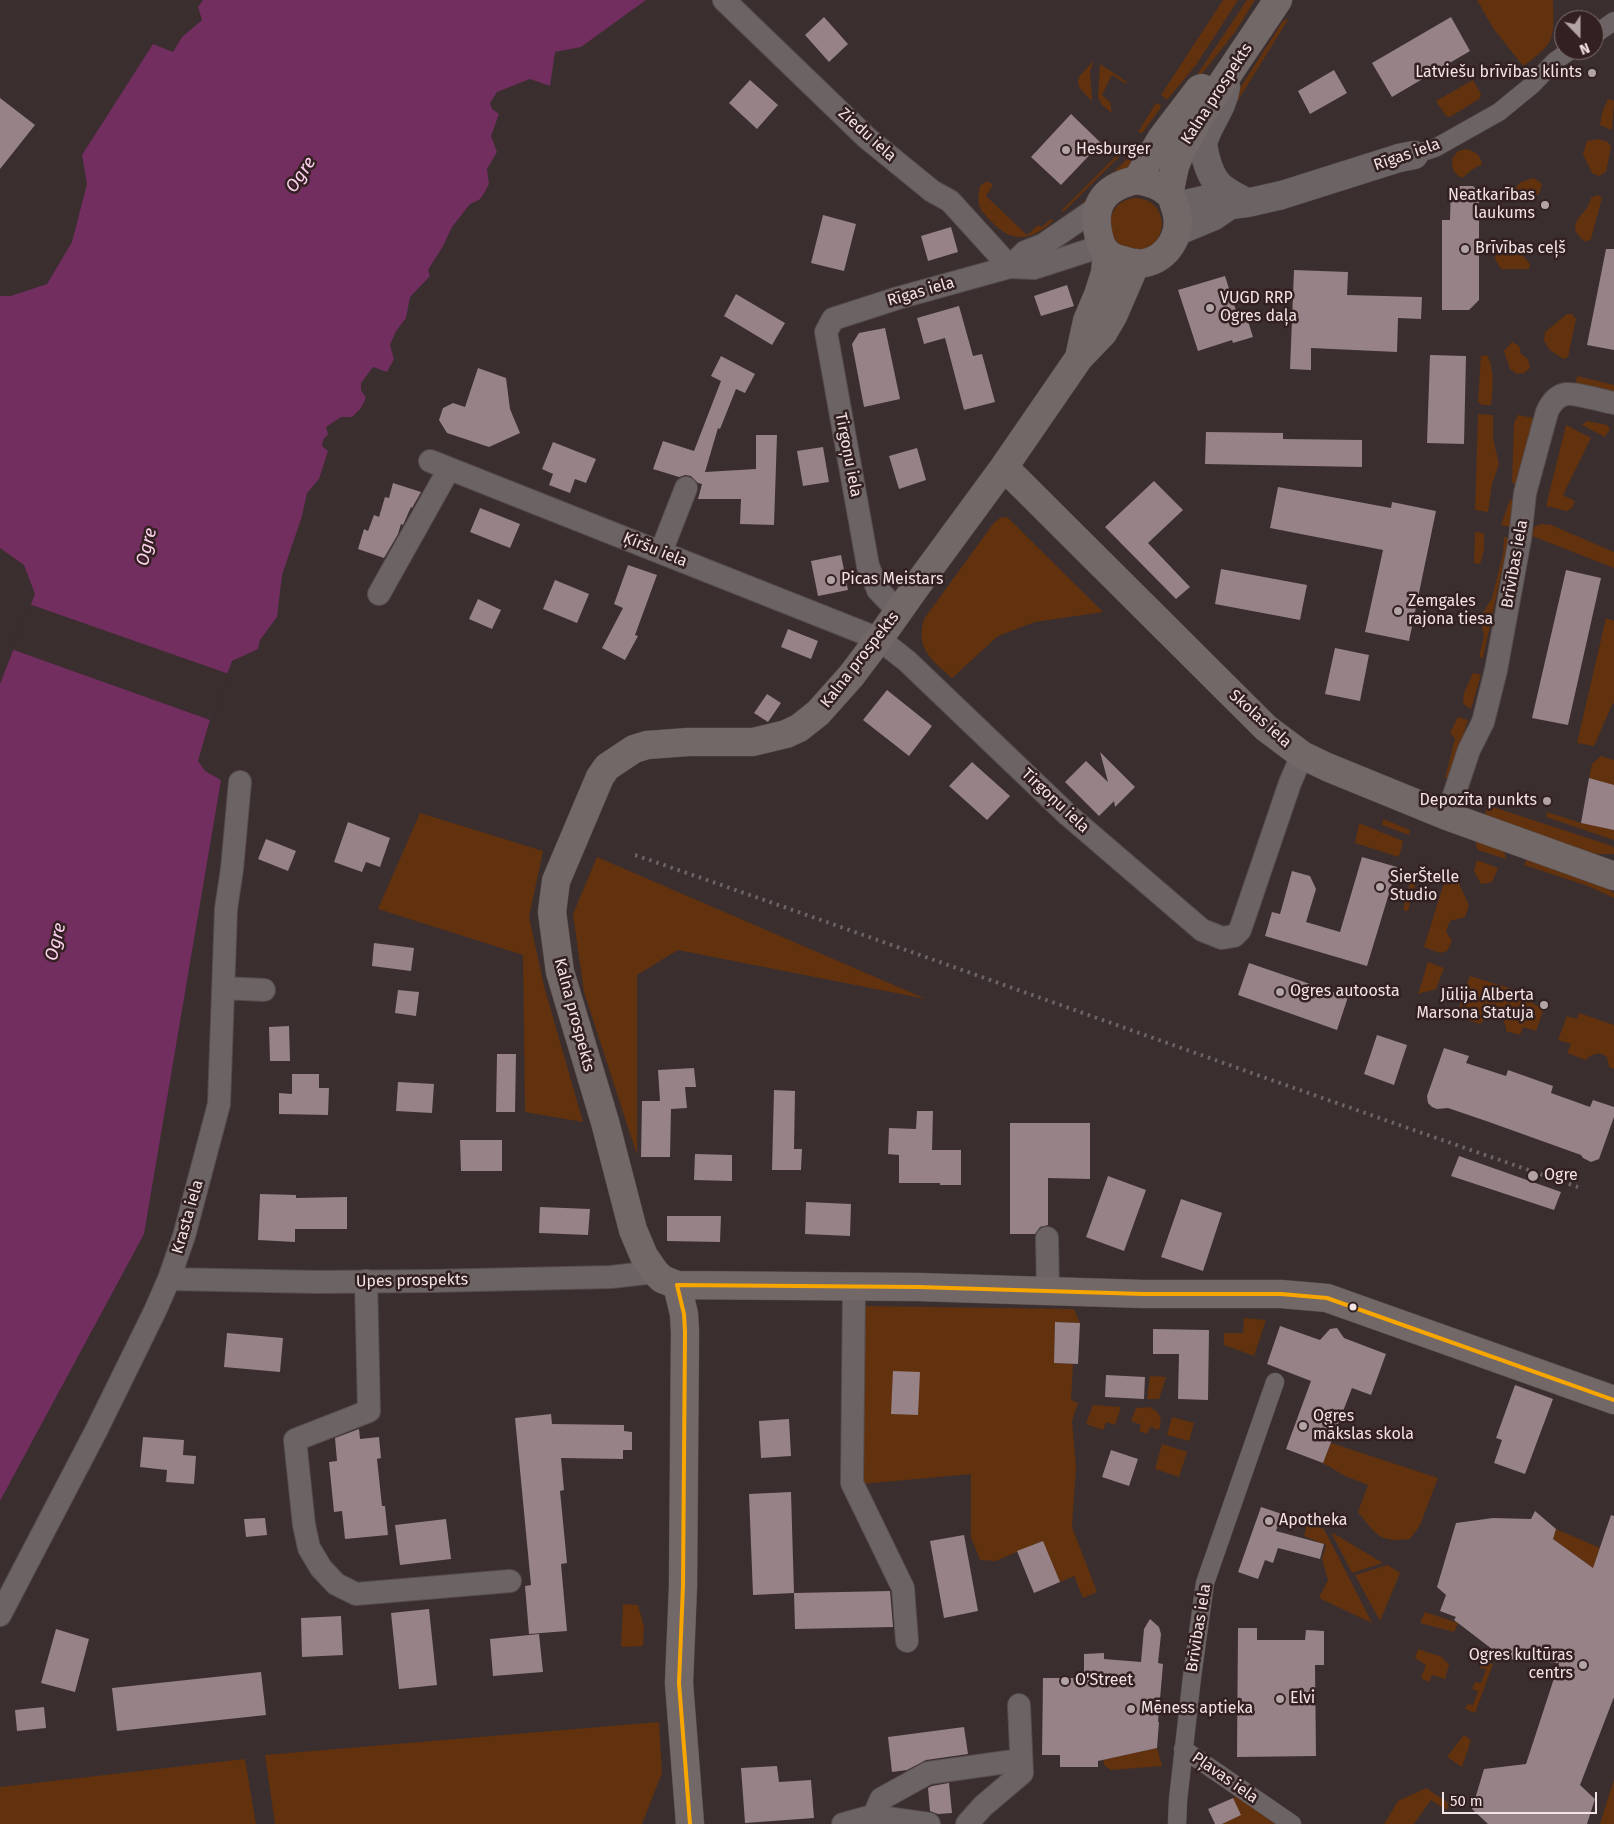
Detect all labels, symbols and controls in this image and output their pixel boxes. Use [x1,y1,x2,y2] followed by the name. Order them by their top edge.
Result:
[1554,10,1604,60] north arrow
[1577,39,1592,58] text: N
[1177,40,1257,148] street label: Kalna prospekts
[1415,63,1582,83] place label: Latviešu brīvības klints
[1586,67,1598,79] marker: Latviešu brīvības klints
[834,104,900,166] street label: Ziedu iela
[1371,135,1443,175] street label: Rīgas iela
[1076,140,1151,160] place label: Hesburger
[1060,144,1072,156] marker: Hesburger
[281,153,321,197] water label: Ogre
[1448,186,1535,224] place label: Neatkarības laukums
[1539,199,1551,211] marker: Neatkarības laukums
[1475,239,1566,259] place label: Brīvības ceļš
[1459,243,1471,255] marker: Brīvības ceļš
[885,273,957,311] street label: Rīgas iela
[1220,289,1297,327] place label: VUGD RRP Ogres daļa
[1204,302,1216,314] marker: VUGD RRP Ogres daļa
[830,411,866,499] street label: Tirgoņu iela
[1498,518,1532,610] street label: Brīvības iela
[132,526,162,568] water label: Ogre
[620,528,690,572] street label: Ķiršu iela
[841,570,943,590] place label: Picas Meistars
[825,574,837,586] marker: Picas Meistars
[1408,592,1493,630] place label: Zemgales rajona tiesa
[1392,605,1404,617] marker: Zemgales rajona tiesa
[817,608,903,712] street label: Kalna prospekts
[1225,686,1295,752] street label: Skolas iela
[1017,765,1093,837] street label: Tirgoņu iela
[1419,791,1537,811] place label: Depozīta punkts
[1541,795,1553,807] marker: Depozīta punkts
[1390,868,1459,906] place label: SierŠtelle Studio
[1374,881,1386,893] marker: SierŠtelle Studio
[41,921,71,963] water label: Ogre
[550,956,598,1074] street label: Kalna prospekts
[1290,982,1400,1002] place label: Ogres autoosta
[1274,986,1286,998] marker: Ogres autoosta
[1416,986,1534,1024] place label: Jūlija Alberta Marsona Statuja
[1538,999,1550,1011] marker: Jūlija Alberta Marsona Statuja
[1544,1166,1578,1186] place label: Ogre
[1526,1169,1540,1183] marker: Ogre
[168,1178,208,1256] street label: Krasta iela
[356,1270,468,1292] street label: Upes prospekts
[1348,1302,1358,1312] unlabelled marker
[1313,1407,1414,1445] place label: Ogres mākslas skola
[1297,1420,1309,1432] marker: Ogres mākslas skola
[1279,1511,1348,1531] place label: Apotheka
[1263,1515,1275,1527] marker: Apotheka
[1183,1582,1215,1674] street label: Brīvības iela
[1469,1646,1573,1684] place label: Ogres kultūras centrs
[1577,1659,1589,1671] marker: Ogres kultūras centrs
[1075,1671,1133,1691] place label: O'Street
[1059,1675,1071,1687] marker: O'Street
[1290,1689,1315,1709] place label: Elvi
[1274,1693,1286,1705] marker: Elvi
[1141,1699,1253,1719] place label: Mēness aptieka
[1125,1703,1137,1715] marker: Mēness aptieka
[1188,1748,1262,1808] street label: Pļavas iela
[1444,1782,1599,1814] scale bar
[1450,1792,1483,1810] text: 50 m

